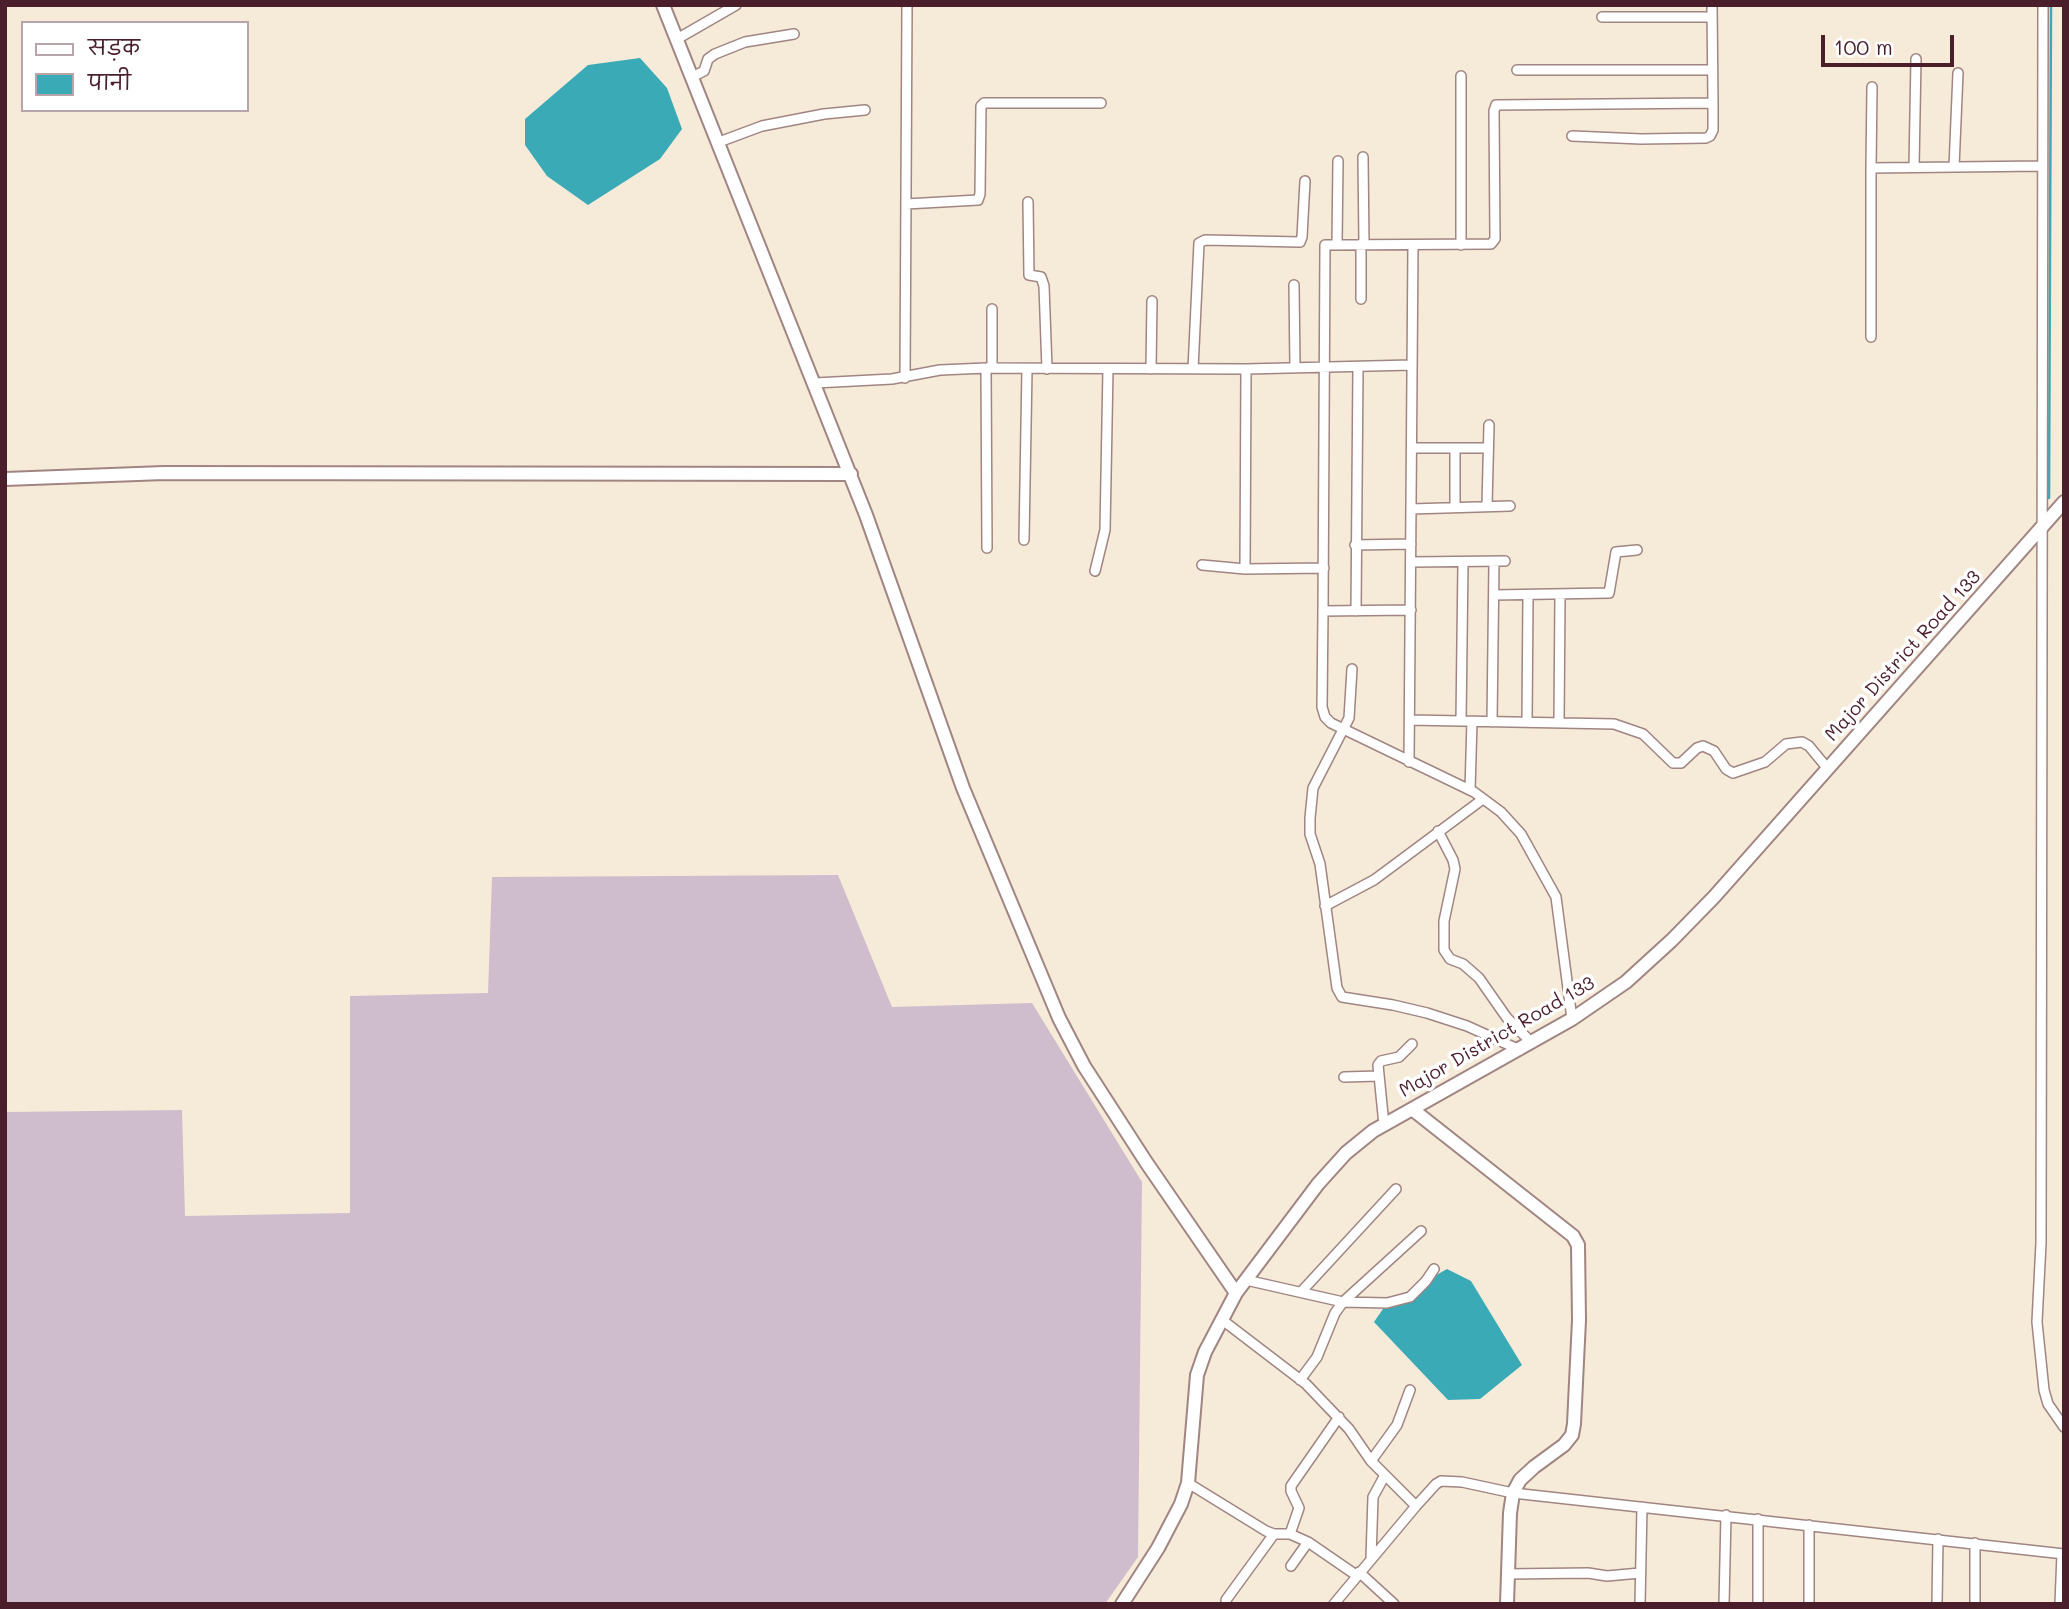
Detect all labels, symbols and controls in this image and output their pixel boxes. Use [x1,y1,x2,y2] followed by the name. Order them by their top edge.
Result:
[21,21,248,112] legend
[1824,21,1957,65] scale bar
[88,33,140,60] text: सड़क
[1834,33,1893,60] text: 100 m
[88,68,131,95] text: पानी
[1820,566,1986,746] street label: Major District Road 133
[1395,972,1599,1102] street label: Major District Road 133

